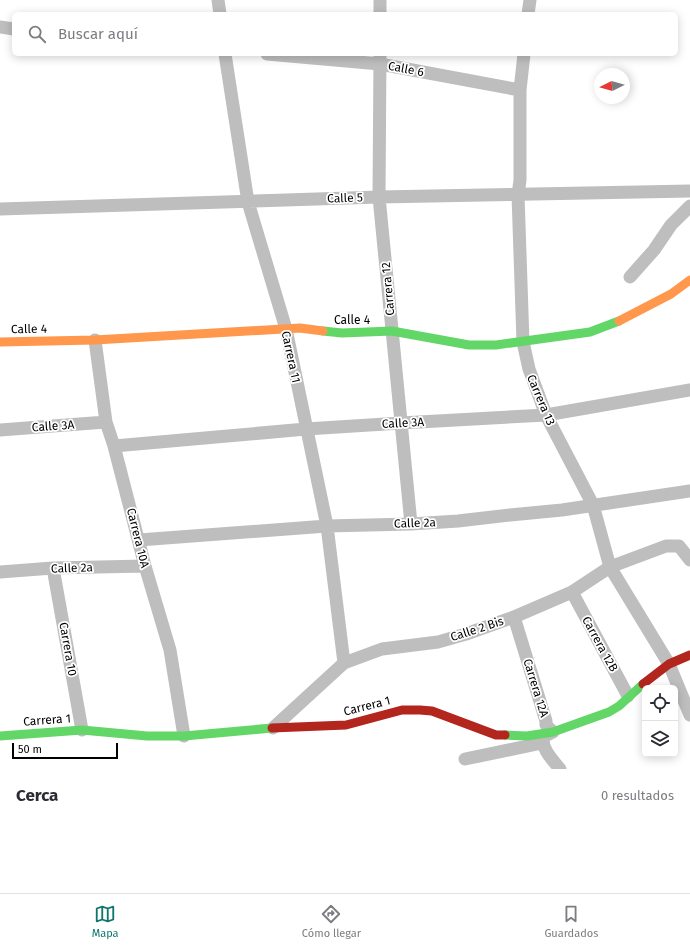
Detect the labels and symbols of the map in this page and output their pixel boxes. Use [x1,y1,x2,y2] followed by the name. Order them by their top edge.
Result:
[387,59,425,79] street label: Calle 6
[594,68,630,104] north arrow
[327,190,363,206] street label: Calle 5
[379,262,397,316] street label: Carrera 12
[334,313,371,327] street label: Calle 4
[11,322,48,336] street label: Calle 4
[279,330,303,384] street label: Carrera 11
[524,373,558,427] street label: Carrera 13
[381,415,425,431] street label: Calle 3A
[31,418,75,434] street label: Calle 3A
[124,507,152,570] street label: Carrera 10A
[394,515,436,531] street label: Calle 2a
[51,560,93,576] street label: Calle 2a
[449,614,506,644] street label: Calle 2 Bis
[579,614,621,674] street label: Carrera 12B
[56,621,80,677] street label: Carrera 10
[520,657,552,719] street label: Carrera 12A
[342,693,392,719] street label: Carrera 1
[23,711,71,729] street label: Carrera 1
[12,741,118,760] scale bar

